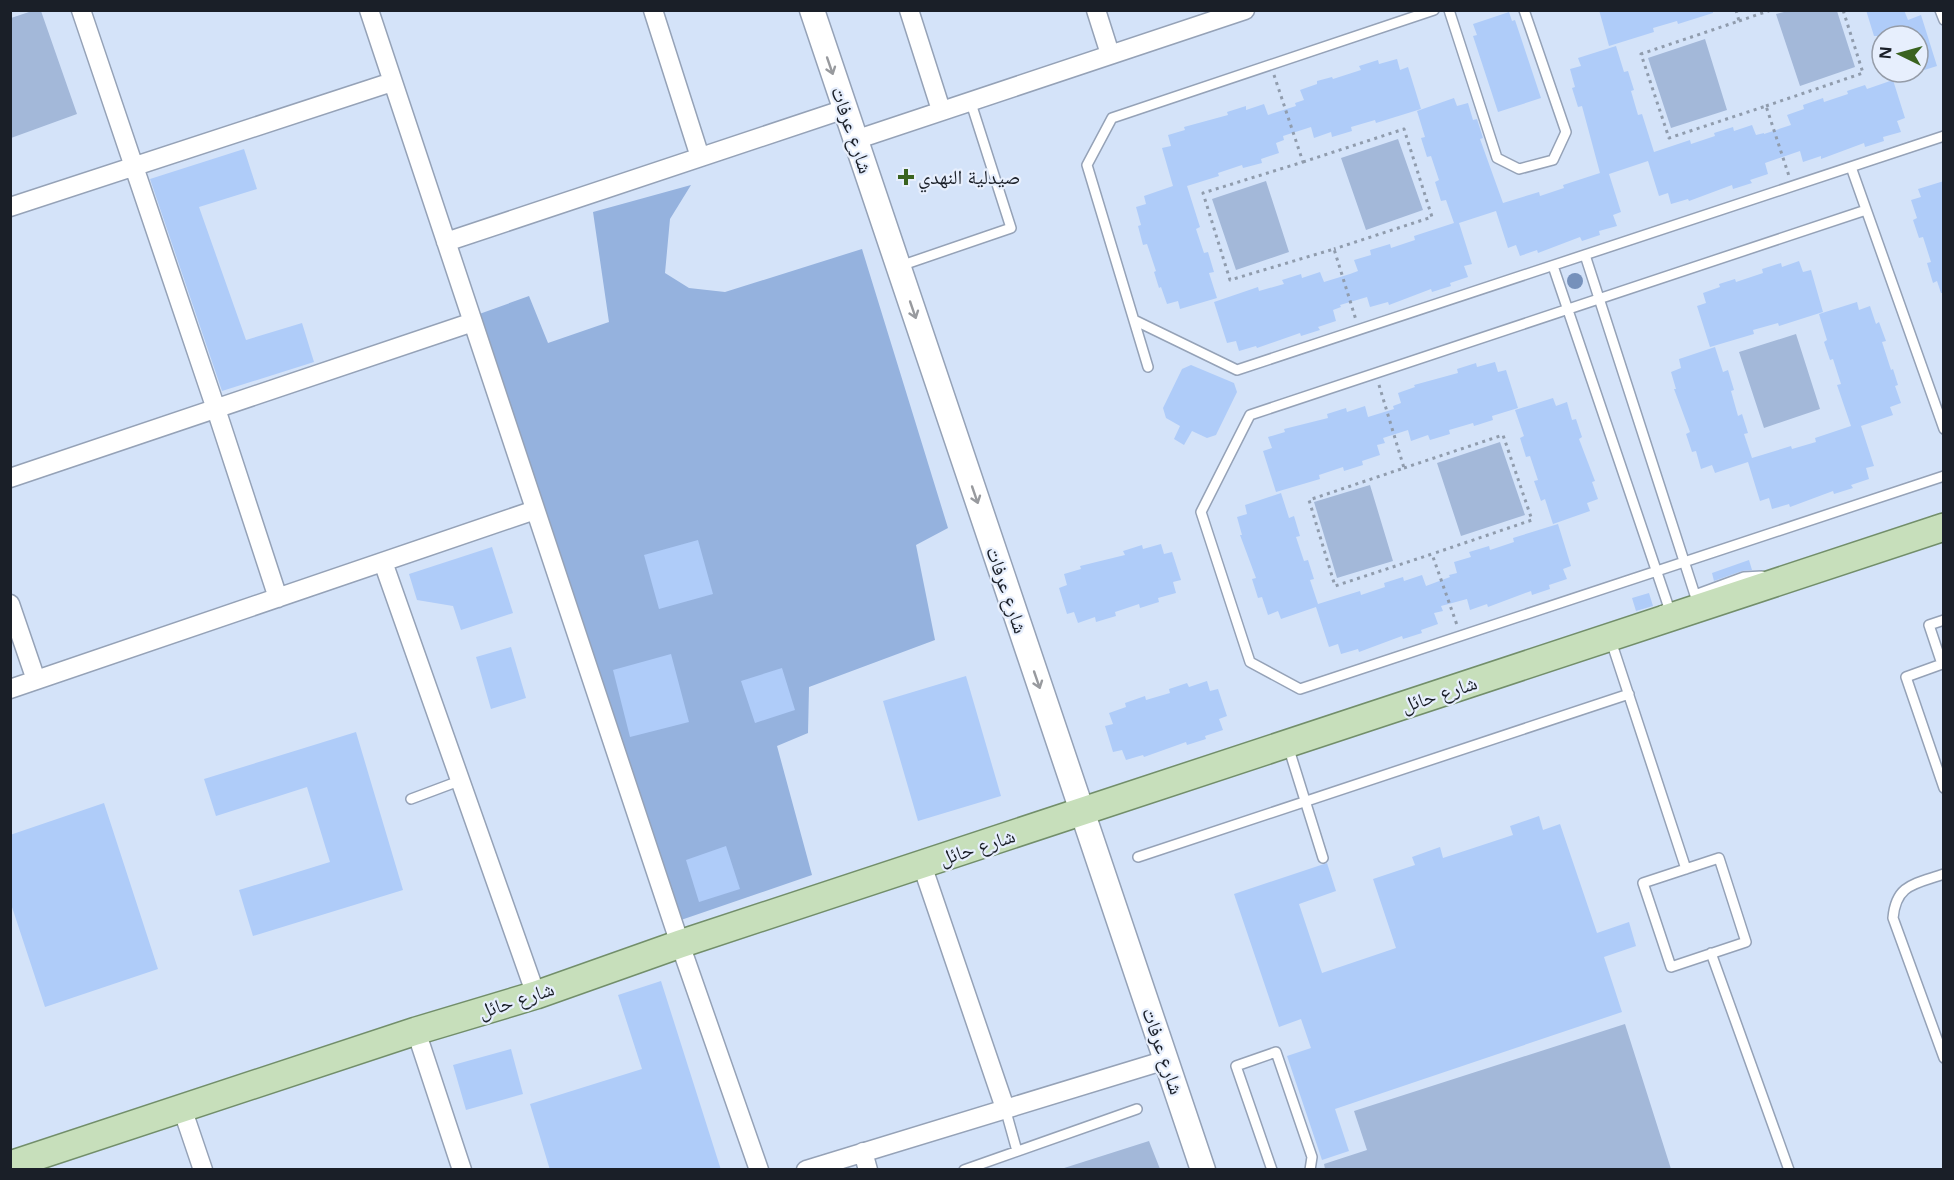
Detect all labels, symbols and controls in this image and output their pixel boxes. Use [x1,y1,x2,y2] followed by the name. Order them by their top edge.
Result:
[1870,24,1930,84] north arrow
[1874,45,1897,60] text: N
[826,56,837,75] one-way arrow
[825,83,880,177] street label: شارع عرفات
[918,163,1020,193] place label: صيدلية النهدي
[899,170,913,184] marker: صيدلية النهدي
[908,301,919,319] one-way arrow
[970,485,981,504] one-way arrow
[980,543,1035,637] street label: شارع عرفات
[1397,669,1480,718] street label: شارع حائل
[1032,670,1043,689] one-way arrow
[935,822,1018,871] street label: شارع حائل
[474,975,557,1024] street label: شارع حائل
[1136,1004,1191,1098] street label: شارع عرفات

